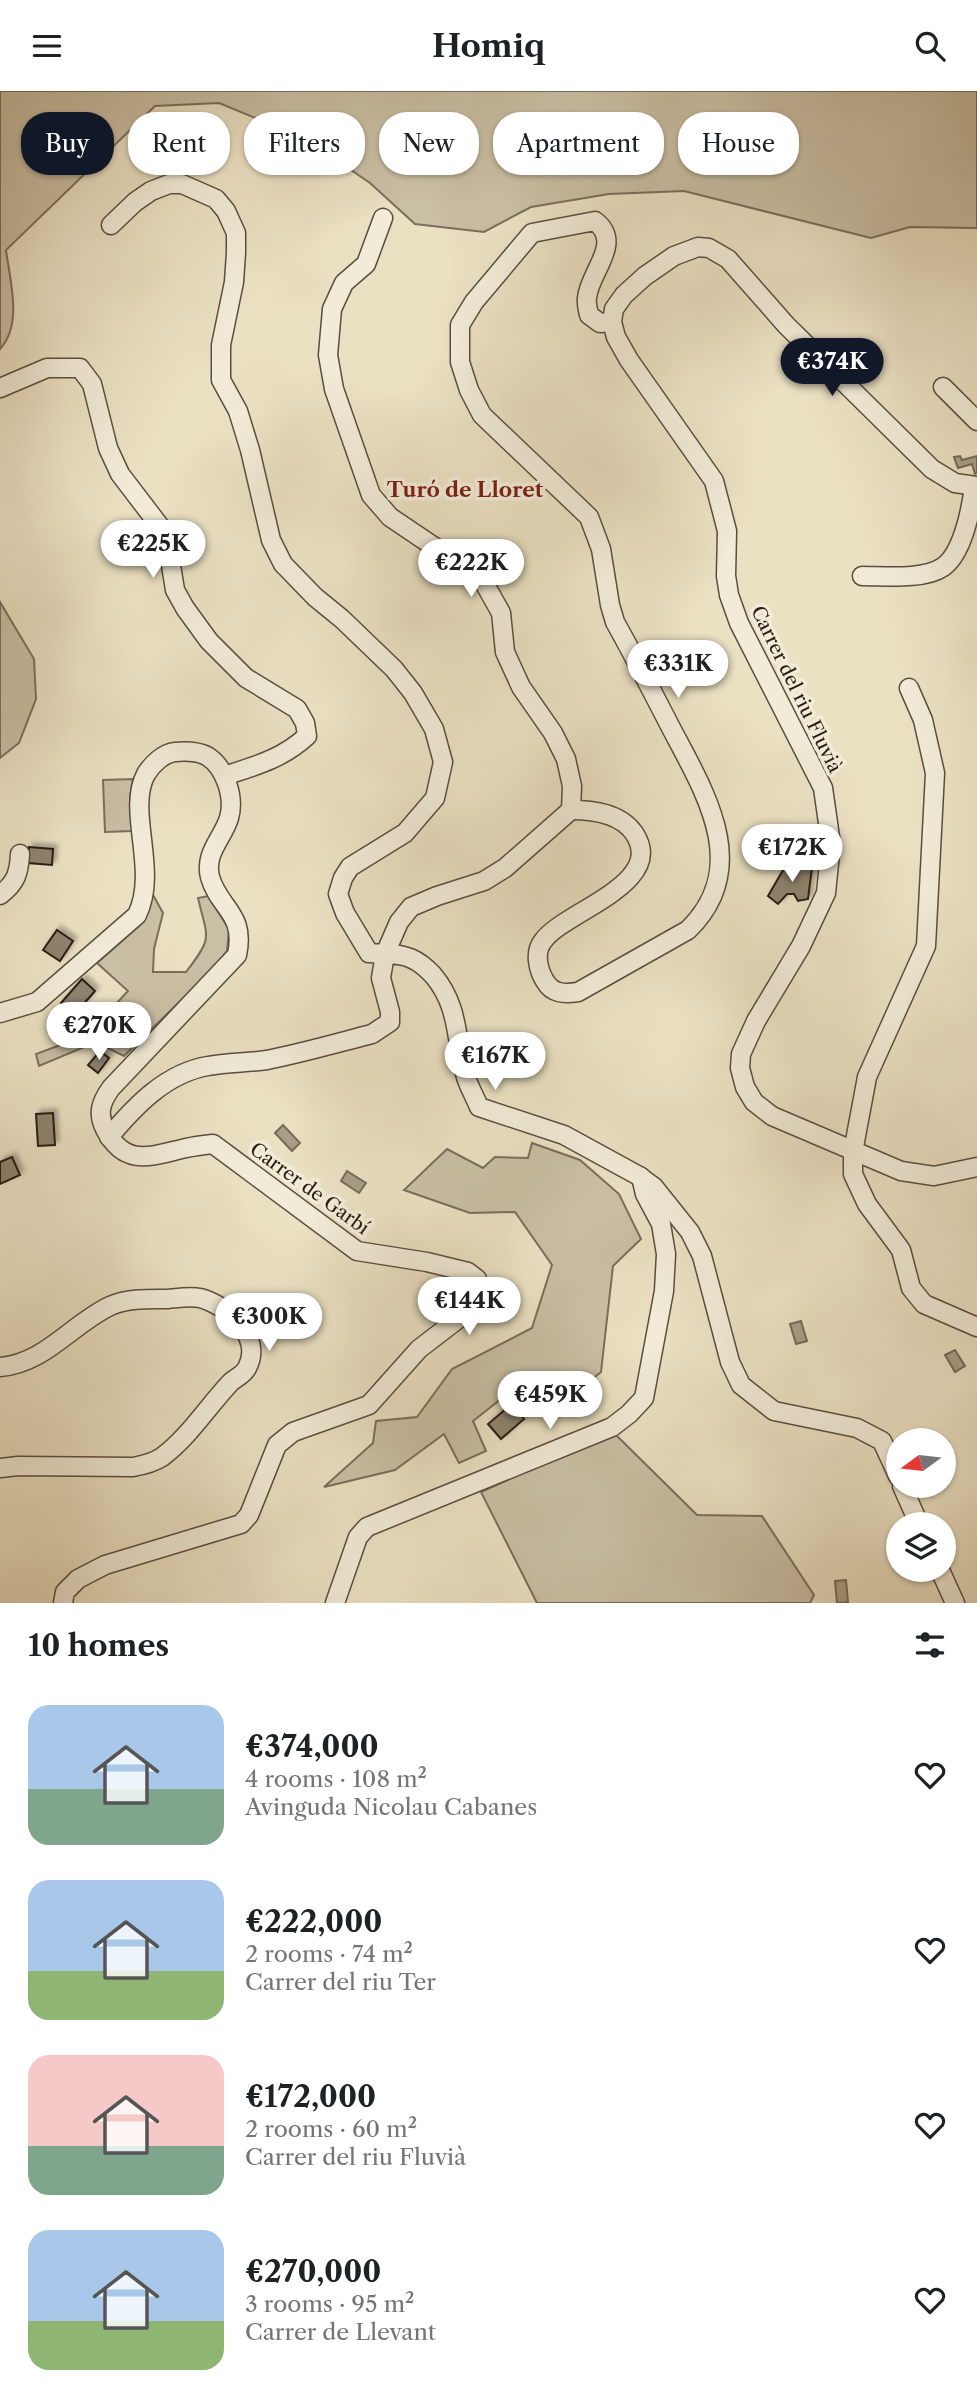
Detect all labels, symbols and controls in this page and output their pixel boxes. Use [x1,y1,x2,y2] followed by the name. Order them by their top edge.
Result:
[432,26,545,65] text: Homiq
[28,27,66,65] icon: menu
[911,27,949,65] icon: search
[21,112,114,175] chip: Buy
[128,112,230,175] chip: Rent
[244,112,365,175] chip: Filters
[379,112,479,175] chip: New
[493,112,664,175] chip: Apartment
[678,112,799,175] chip: House
[783,338,881,398] pin: €374K
[797,347,867,375] text: €374K
[387,477,544,502] district label: Turó de Lloret
[104,521,202,580] pin: €225K
[117,529,189,557] text: €225K
[422,539,520,599] pin: €222K
[434,548,508,576] text: €222K
[746,602,847,776] street label: Carrer del riu Fluvià
[629,641,727,700] pin: €331K
[643,649,713,677] text: €331K
[743,825,841,884] pin: €172K
[758,833,826,861] text: €172K
[50,1003,148,1062] pin: €270K
[62,1011,136,1039] text: €270K
[446,1033,544,1092] pin: €167K
[461,1041,529,1069] text: €167K
[246,1137,374,1239] street label: Carrer de Garbí
[420,1277,518,1337] pin: €144K
[434,1286,504,1314] text: €144K
[220,1293,318,1353] pin: €300K
[231,1302,307,1330] text: €300K
[501,1371,599,1431] pin: €459K
[513,1380,587,1408] text: €459K
[886,1428,956,1498] north arrow
[886,1428,956,1582] map controls
[886,1512,956,1582] button: layers
[911,1626,949,1664] icon: filters
[28,1627,169,1664] text: 10 homes
[245,1728,379,1765] text: €374,000
[84,1733,168,1817] icon: home
[911,1756,949,1794] icon: heart
[245,1765,427,1793] text: 4 rooms · 108 m²
[245,1793,537,1821] text: Avinguda Nicolau Cabanes
[245,1903,382,1940] text: €222,000
[84,1908,168,1992] icon: home
[911,1931,949,1969] icon: heart
[245,1940,413,1968] text: 2 rooms · 74 m²
[245,1968,436,1996] text: Carrer del riu Ter
[245,2078,376,2115] text: €172,000
[84,2083,168,2167] icon: home
[911,2106,949,2144] icon: heart
[245,2115,417,2143] text: 2 rooms · 60 m²
[245,2143,466,2171] text: Carrer del riu Fluvià
[245,2253,381,2290] text: €270,000
[84,2258,168,2342] icon: home
[911,2281,949,2319] icon: heart
[245,2290,414,2318] text: 3 rooms · 95 m²
[245,2318,436,2346] text: Carrer de Llevant

